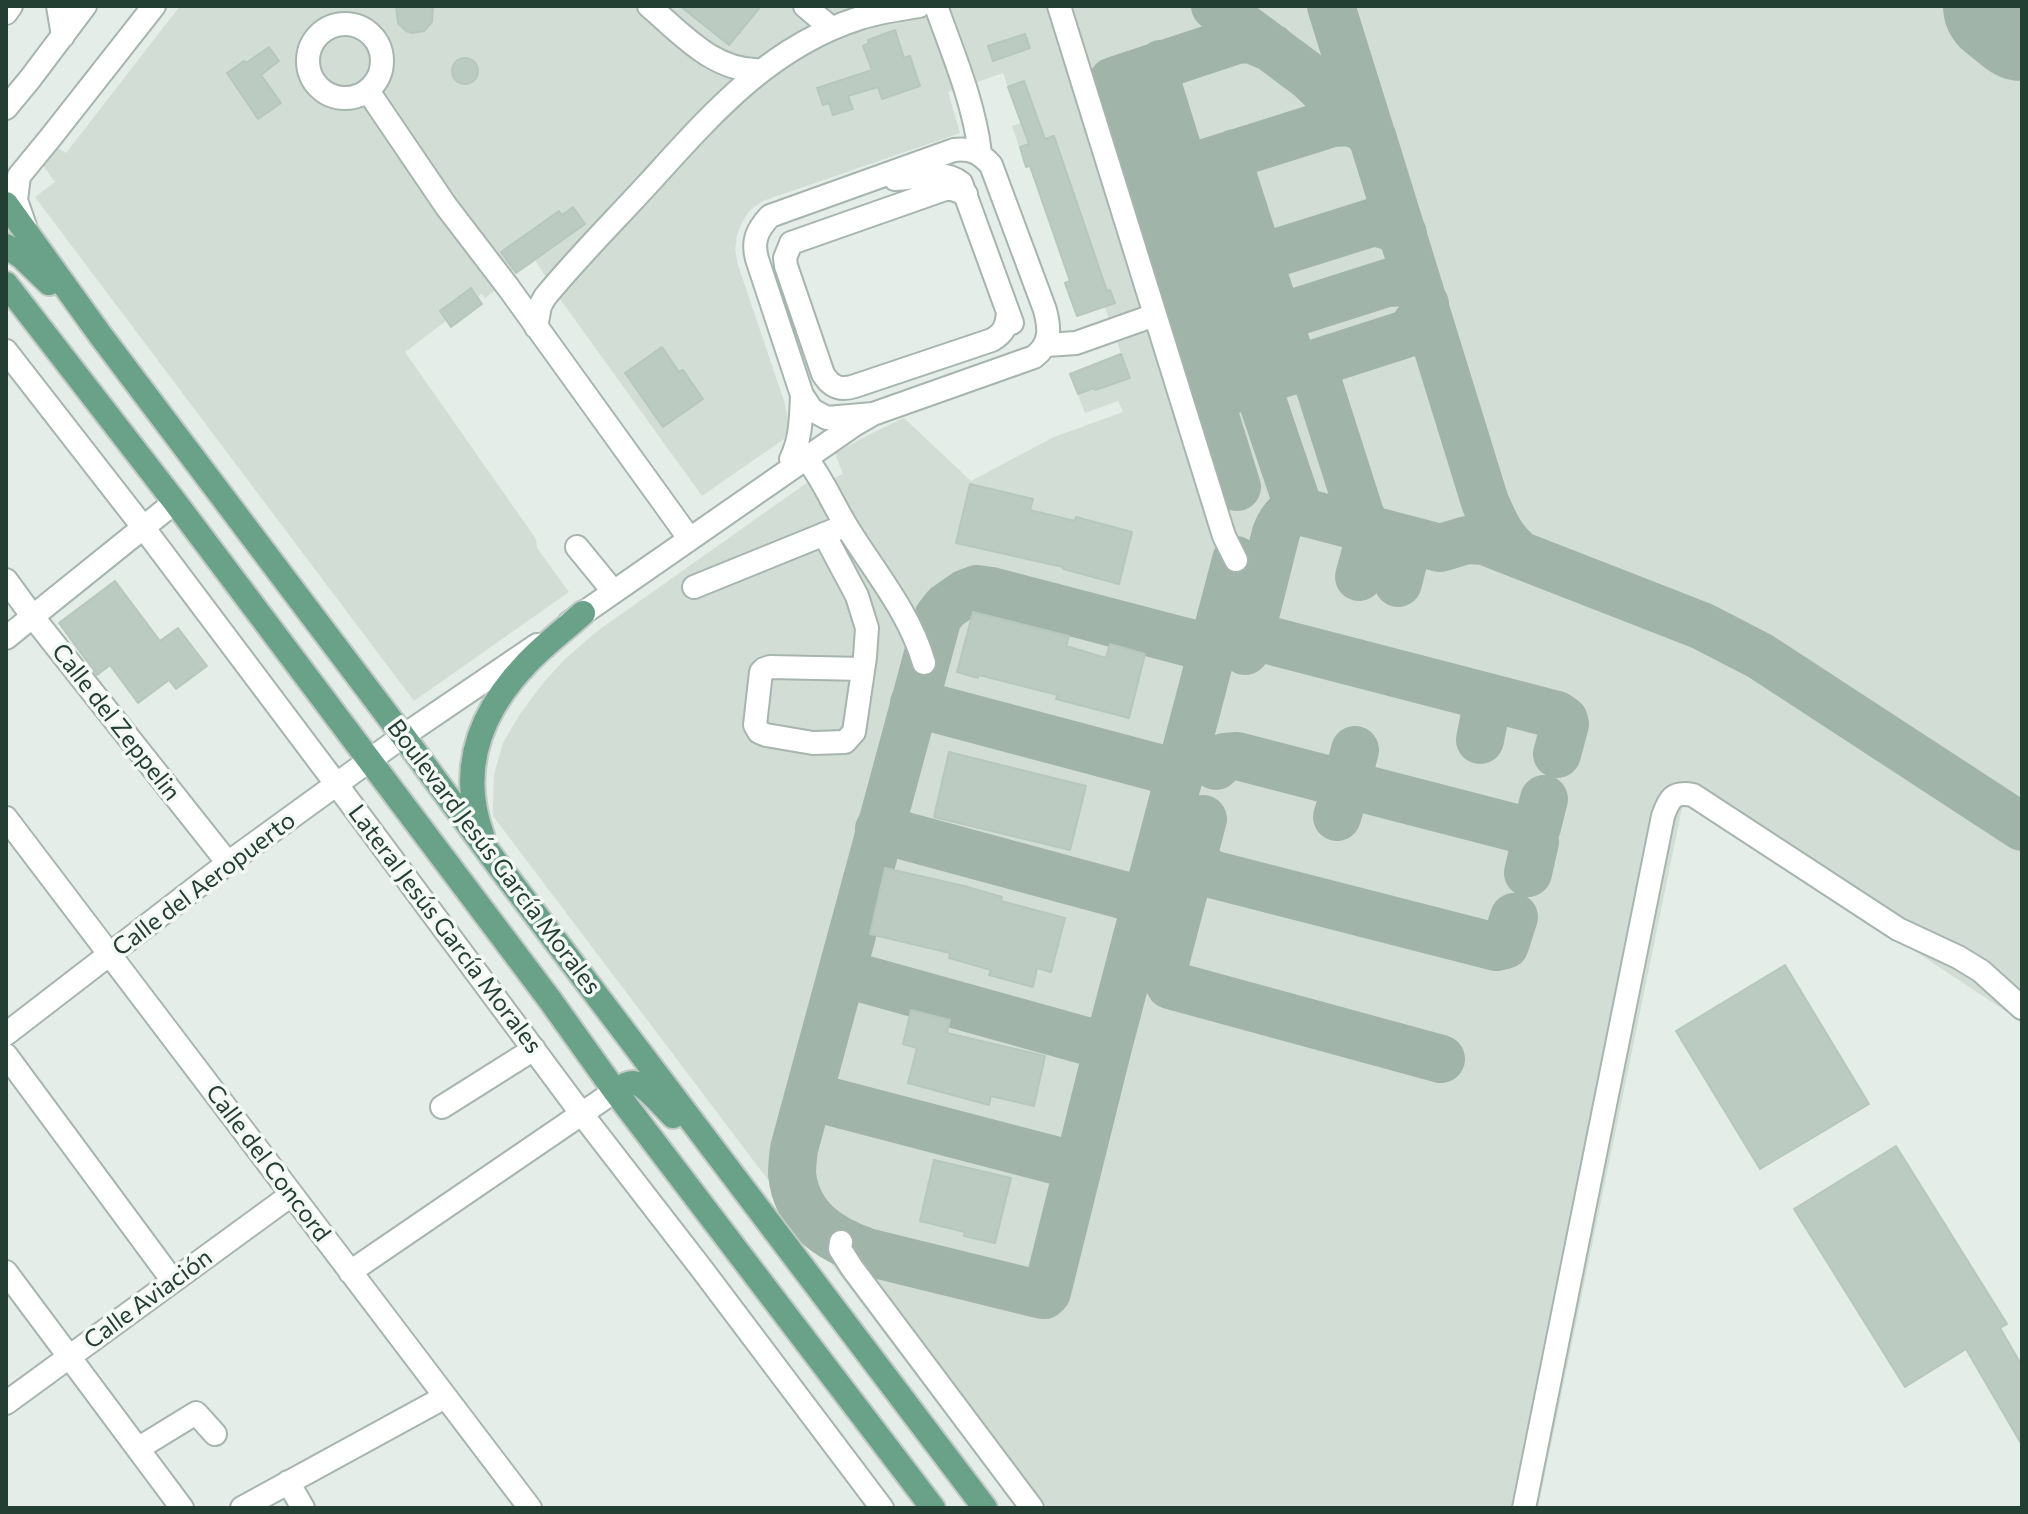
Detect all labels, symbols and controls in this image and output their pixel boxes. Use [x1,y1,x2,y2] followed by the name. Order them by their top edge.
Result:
[46,638,186,806] street label: Calle del Zeppelin
[381,714,607,1000] street label: Boulevard Jesús García Morales
[342,799,548,1059] street label: Lateral Jesús García Morales
[107,806,301,962] street label: Calle del Aeropuerto
[200,1079,336,1247] street label: Calle del Concord
[78,1243,218,1355] street label: Calle Aviación

